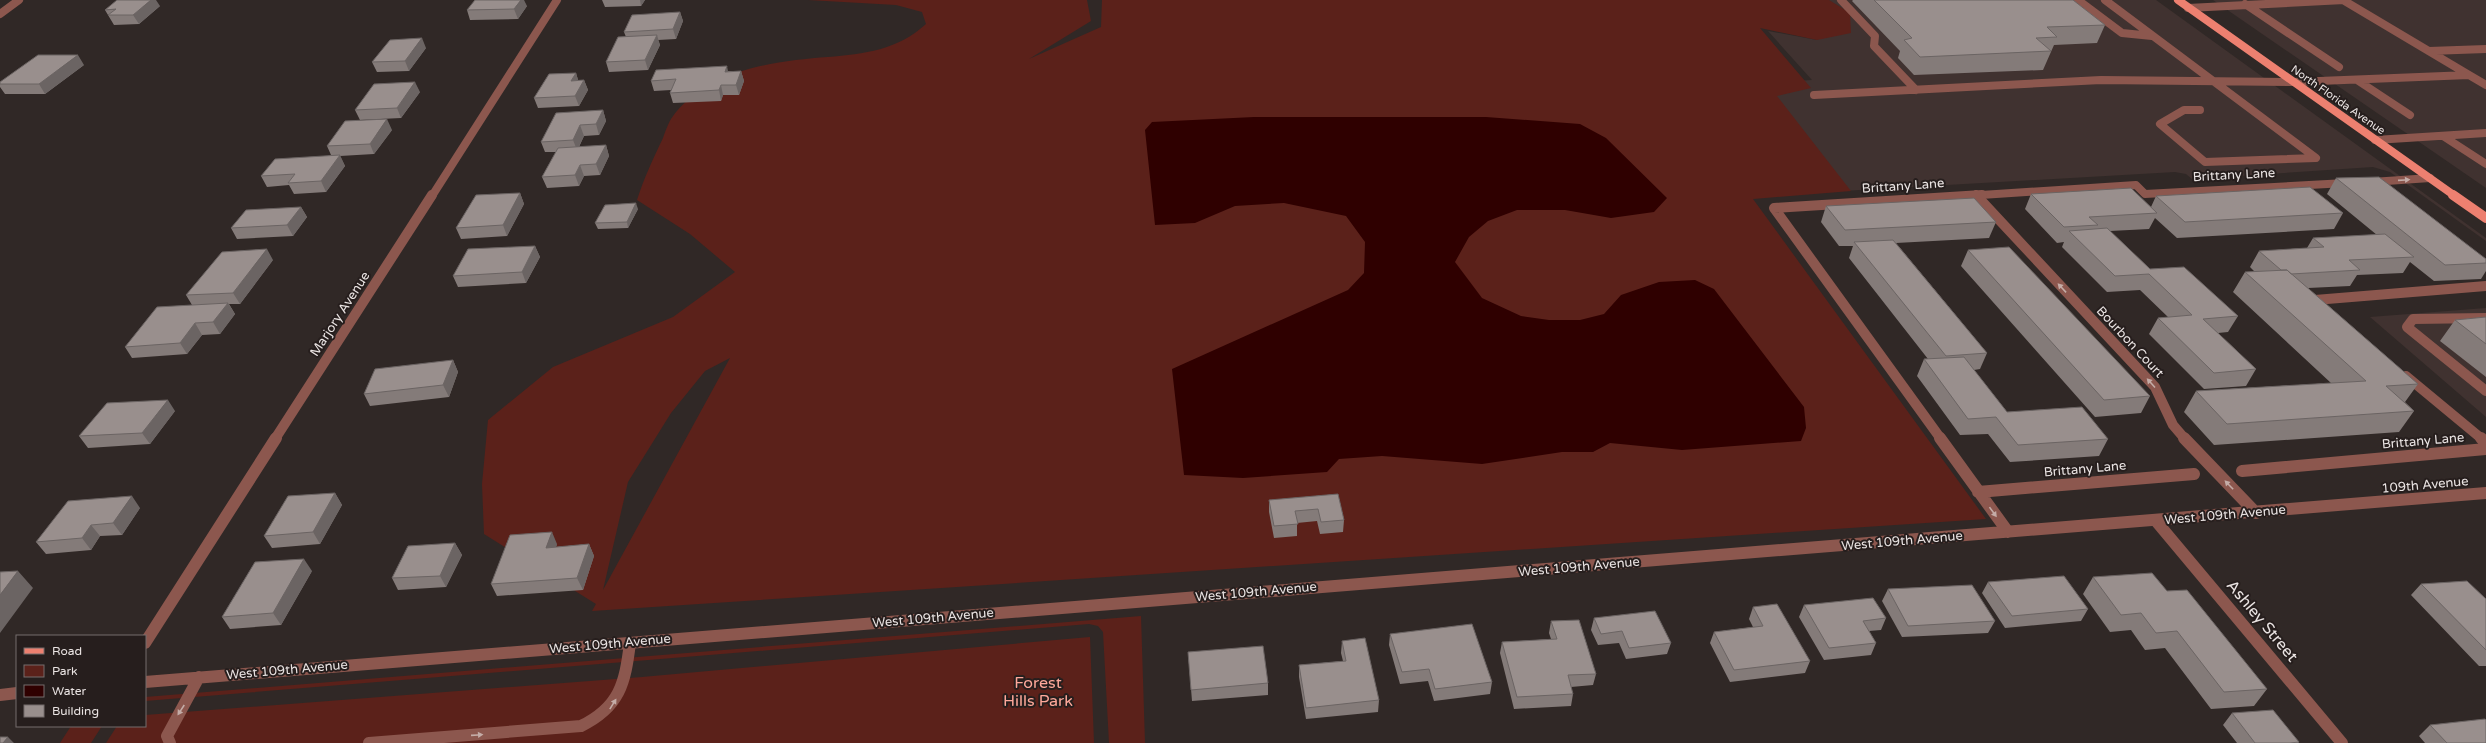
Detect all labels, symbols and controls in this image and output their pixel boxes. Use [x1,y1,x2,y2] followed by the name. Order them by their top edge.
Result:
[2289,63,2387,137] street label: North Florida Avenue
[2192,165,2276,185] street label: Brittany Lane
[1861,175,1945,197] street label: Brittany Lane
[2398,177,2410,184] one-way arrow
[307,269,373,359] street label: Marjory Avenue
[2057,283,2067,293] one-way arrow
[2093,303,2167,381] street label: Bourbon Court
[2146,378,2155,388] one-way arrow
[2381,429,2465,453] street label: Brittany Lane
[2043,457,2127,481] street label: Brittany Lane
[2381,473,2469,497] street label: 109th Avenue
[2225,480,2234,490] one-way arrow
[2164,502,2286,528] street label: West 109th Avenue
[1989,507,1997,517] one-way arrow
[1841,528,1963,554] street label: West 109th Avenue
[1518,554,1640,580] street label: West 109th Avenue
[2222,576,2302,666] street label: Ashley Street
[1195,579,1317,605] street label: West 109th Avenue
[872,605,994,631] street label: West 109th Avenue
[549,631,671,657] street label: West 109th Avenue
[16,635,146,727] legend
[52,644,82,658] text: Road
[226,657,348,683] street label: West 109th Avenue
[52,664,78,678] text: Park
[1003,673,1073,711] park label: Forest Hills Park
[52,684,87,698] text: Water
[609,699,617,709] one-way arrow
[52,704,99,718] text: Building
[177,705,185,715] one-way arrow
[471,731,483,738] one-way arrow

